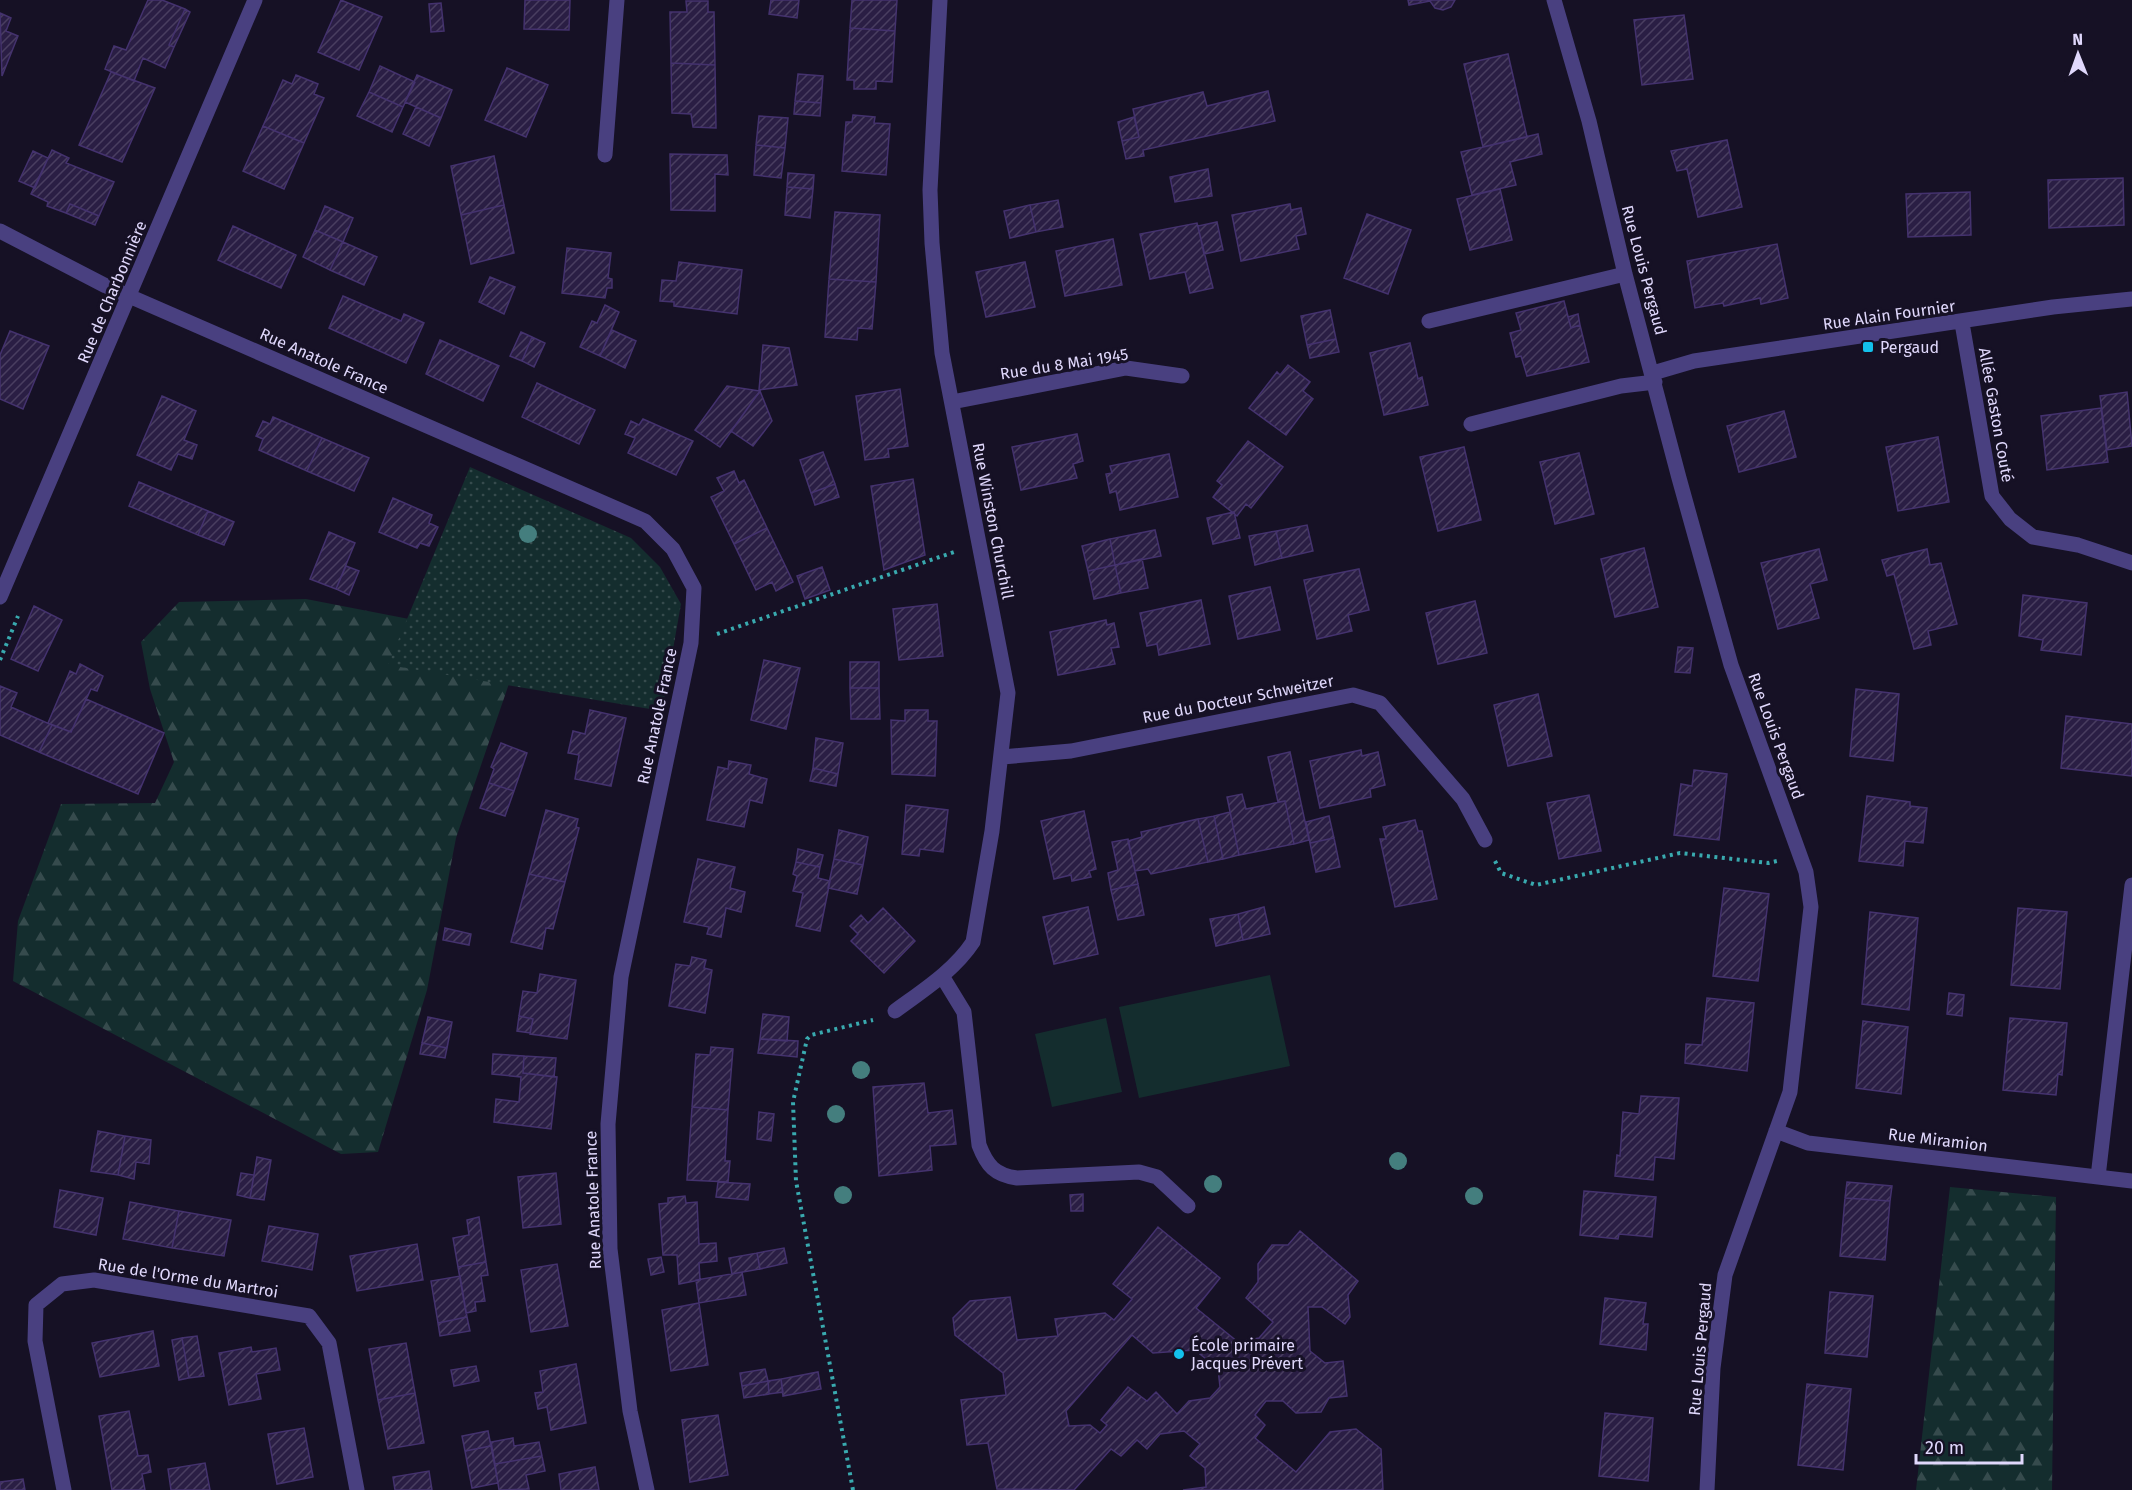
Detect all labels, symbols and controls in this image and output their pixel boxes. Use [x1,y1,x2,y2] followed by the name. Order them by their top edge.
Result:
[2048,24,2108,84] north arrow
[2072,30,2083,49] text: N
[1618,203,1670,337] street label: Rue Louis Pergaud
[73,218,151,366] street label: Rue de Charbonnière
[1822,296,1957,334] street label: Rue Alain Fournier
[257,324,391,398] street label: Rue Anatole France
[1880,338,1939,357] place label: Pergaud
[1861,340,1875,354] marker: Pergaud
[999,344,1129,384] street label: Rue du 8 Mai 1945
[1975,346,2017,484] street label: Allée Gaston Couté
[968,441,1018,601] street label: Rue Winston Churchill
[633,646,681,786] street label: Rue Anatole France
[1744,670,1808,802] street label: Rue Louis Pergaud
[1141,671,1336,727] street label: Rue du Docteur Schweitzer
[1887,1124,1989,1156] street label: Rue Miramion
[581,1130,605,1270] street label: Rue Anatole France
[97,1254,279,1302] street label: Rue de l'Orme du Martroi
[1685,1282,1715,1416] street label: Rue Louis Pergaud
[1191,1335,1303,1373] place label: École primaire Jacques Prévert
[1172,1347,1186,1361] marker: École primaire Jacques Prévert
[1916,1427,2022,1465] scale bar
[1925,1437,1964,1459] text: 20 m

